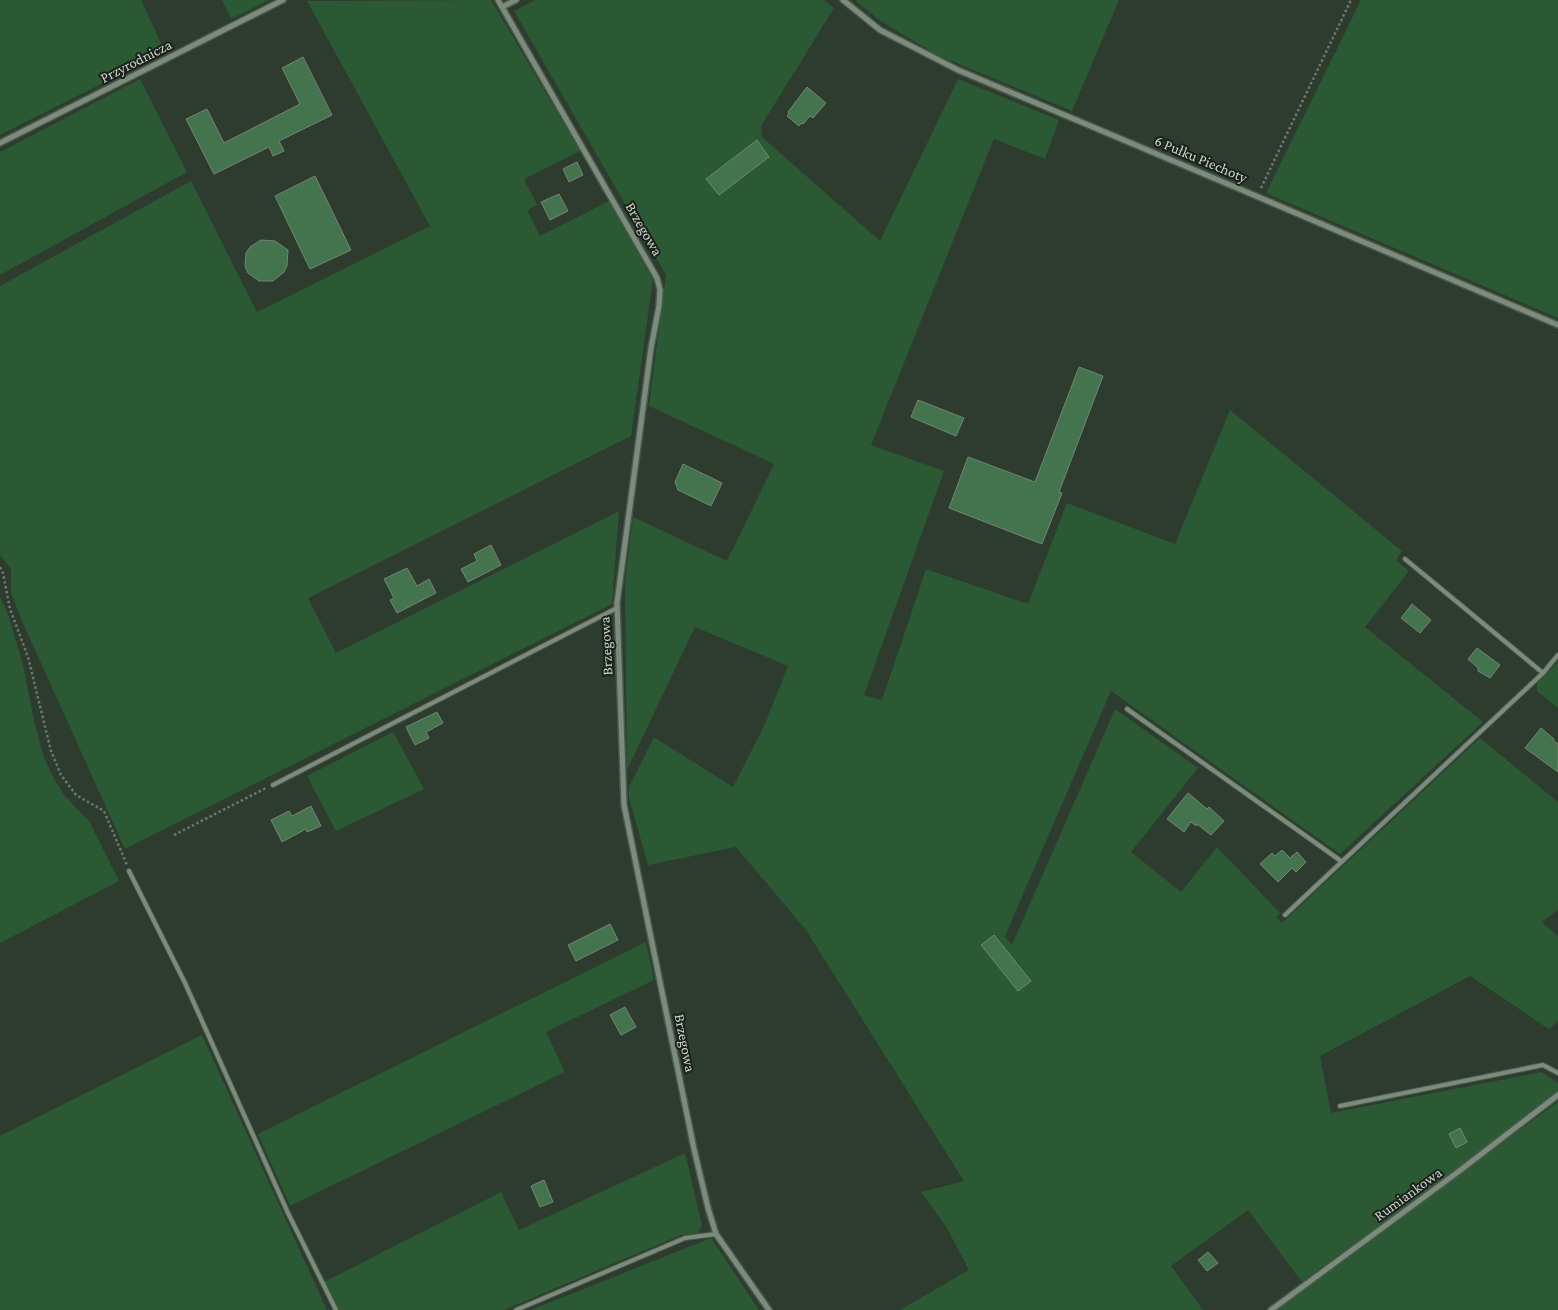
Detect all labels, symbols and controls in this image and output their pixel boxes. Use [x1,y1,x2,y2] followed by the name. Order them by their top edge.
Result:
[98,36,175,87] street label: Przyrodnicza
[1152,132,1250,187] street label: 6 Pułku Piechoty
[621,200,666,259] street label: Brzegowa
[596,616,617,676] street label: Brzegowa
[671,1013,698,1074] street label: Brzegowa
[1371,1164,1445,1224] street label: Rumiankowa

